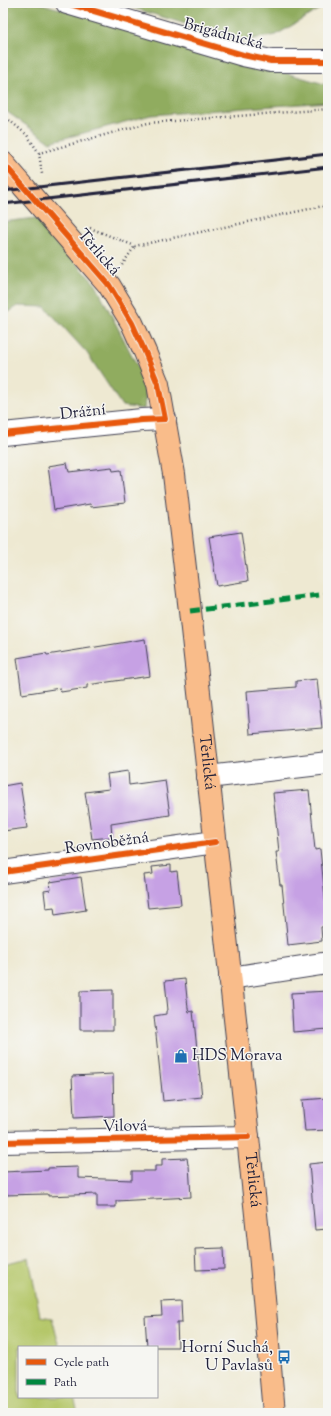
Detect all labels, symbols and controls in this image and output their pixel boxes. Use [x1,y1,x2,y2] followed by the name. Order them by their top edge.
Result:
[181,13,266,57] street label: Brigádnická
[71,225,125,282] street label: Těrlická
[59,399,108,427] street label: Drážní
[192,734,221,792] street label: Těrlická
[63,827,151,861] street label: Rovnoběžná
[192,1045,283,1068] place label: HDS Morava
[173,1048,189,1064] shop icon: HDS Morava
[102,1115,148,1139] street label: Vilová
[238,1151,267,1209] street label: Těrlická
[182,1337,273,1378] place label: Horní Suchá, U Pavlasů
[18,1346,158,1398] legend
[276,1349,292,1365] bus stop icon: Horní Suchá, U Pavlasů
[54,1354,109,1372] text: Cycle path
[54,1374,77,1392] text: Path

